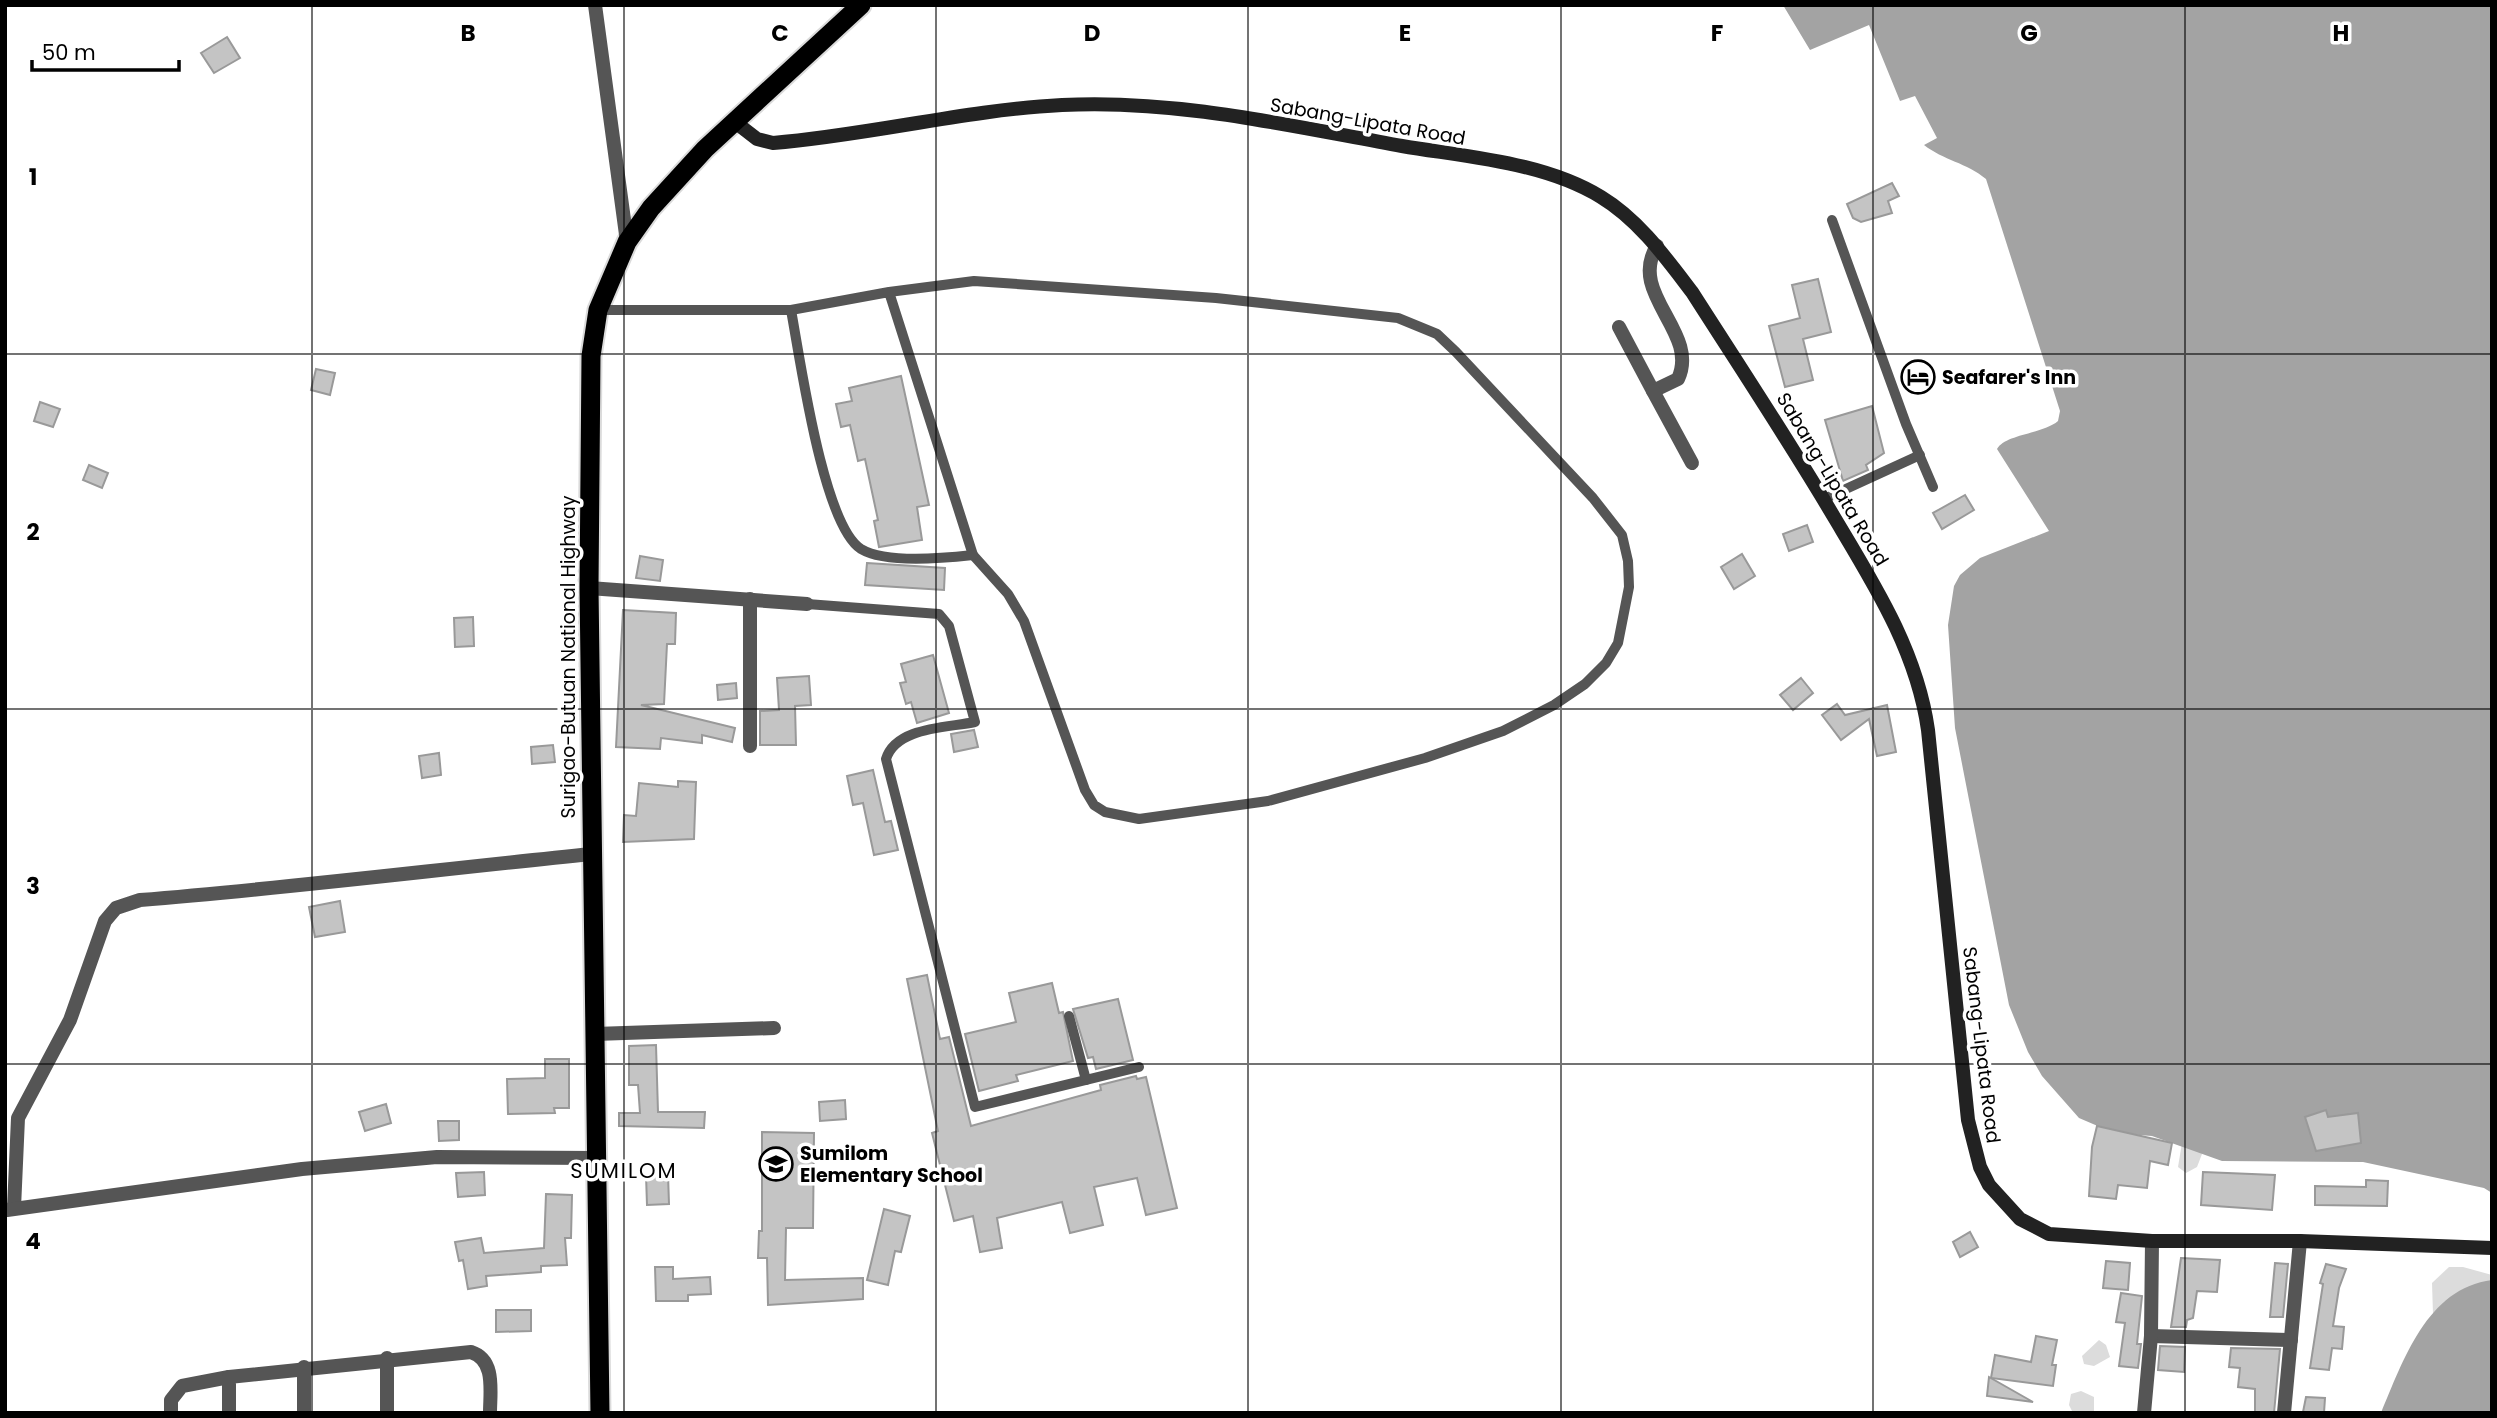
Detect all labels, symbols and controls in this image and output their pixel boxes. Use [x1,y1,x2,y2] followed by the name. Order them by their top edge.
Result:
[460,17,476,49] text: B
[771,17,789,49] text: C
[1084,17,1100,49] text: D
[1399,17,1411,49] text: E
[1711,17,1723,49] text: F
[2020,17,2038,49] text: G
[2333,17,2349,49] text: H
[32,28,178,72] scale bar
[42,38,96,67] text: 50 m
[1268,91,1468,152] street label: Sabang-Lipata Road
[29,161,37,193] text: 1
[1899,358,1937,396] hotel icon: Seafarer's Inn
[1942,364,2076,391] place label: Seafarer's Inn
[1770,387,1895,571] street label: Sabang-Lipata Road
[555,495,582,819] street label: Surigao-Butuan National Highway
[26,516,40,548] text: 2
[26,870,40,902] text: 3
[1956,945,2007,1145] street label: Sabang-Lipata Road
[800,1140,983,1189] place label: Sumilom Elementary School
[757,1145,795,1183] school or university icon: Sumilom Elementary School
[570,1156,678,1185] district label: SUMILOM
[25,1225,41,1257] text: 4

